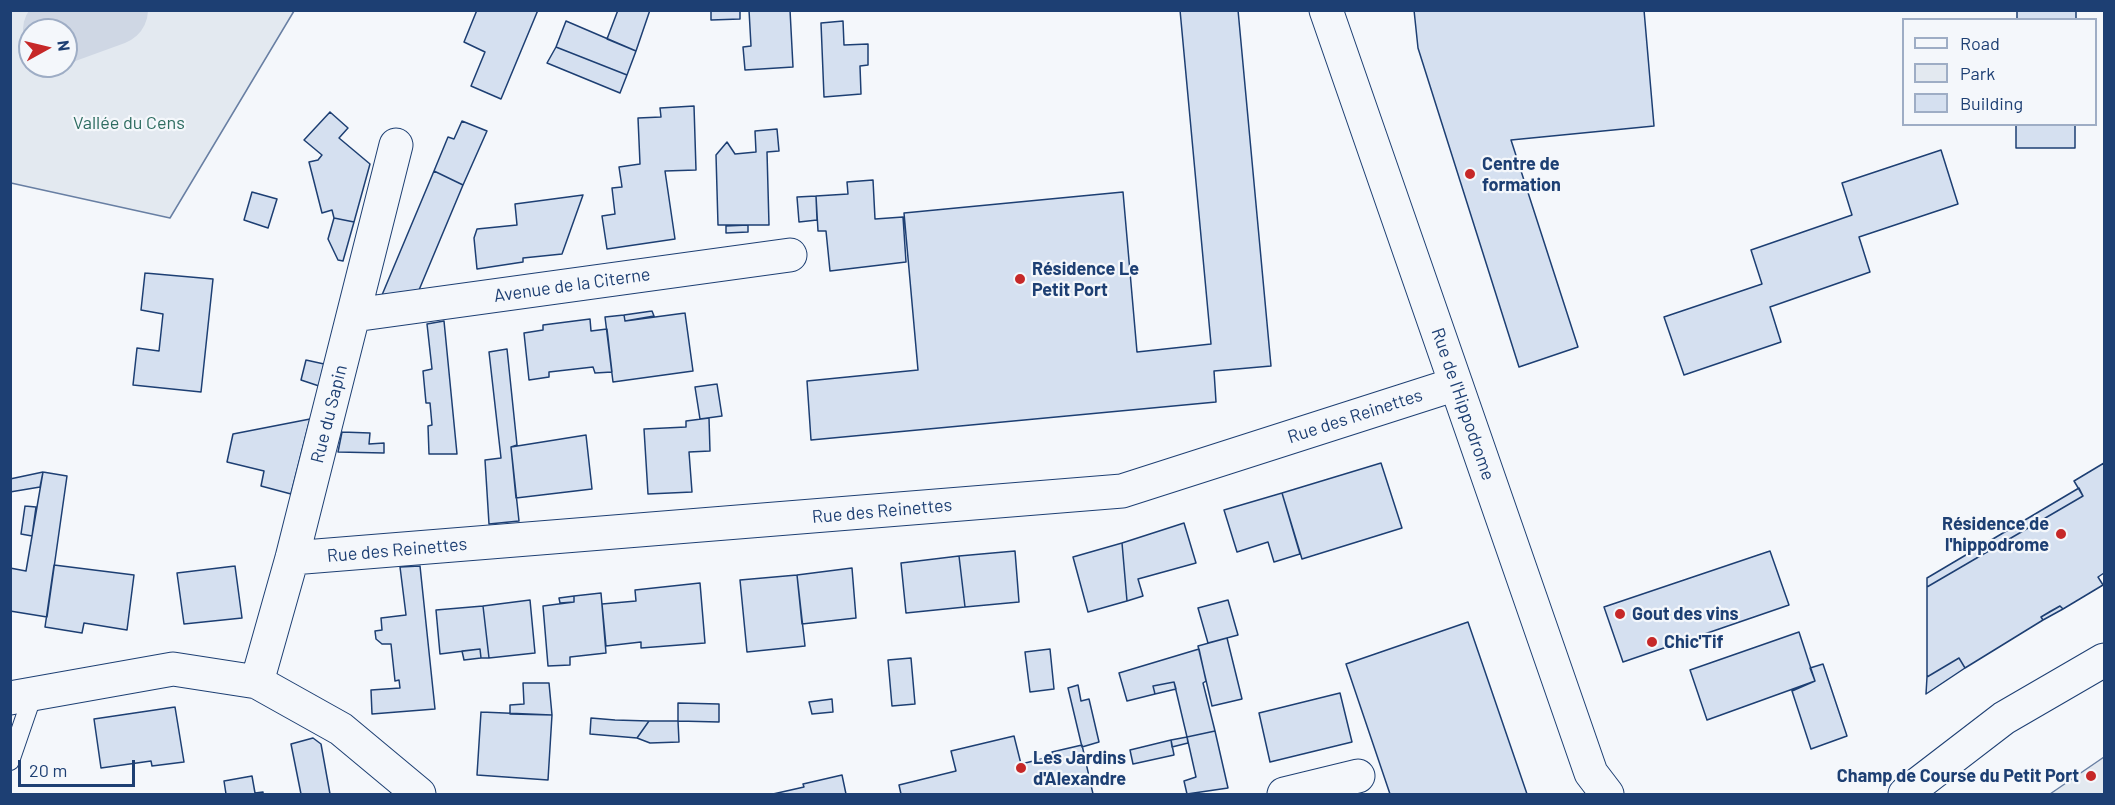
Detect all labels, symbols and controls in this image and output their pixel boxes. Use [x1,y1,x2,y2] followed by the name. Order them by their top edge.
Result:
[18,18,78,78] north arrow
[1902,18,2097,126] legend
[1960,32,2000,54] text: Road
[54,39,74,52] text: N
[1960,62,1995,84] text: Park
[1960,92,2023,114] text: Building
[73,112,185,134] park label: Vallée du Cens
[1482,153,1561,195] place label: Centre de formation
[1463,167,1477,181] marker: Centre de formation
[1032,258,1139,300] place label: Résidence Le Petit Port
[492,263,652,307] street label: Avenue de la Citerne
[1013,272,1027,286] marker: Résidence Le Petit Port
[1427,325,1499,483] street label: Rue de l'Hippodrome
[306,362,352,466] street label: Rue du Sapin
[1285,384,1425,448] street label: Rue des Reinettes
[811,494,953,528] street label: Rue des Reinettes
[1942,513,2049,556] place label: Résidence de l'hippodrome
[2054,527,2068,541] marker: Résidence de l'hippodrome
[326,533,468,567] street label: Rue des Reinettes
[1632,603,1739,625] place label: Gout des vins
[1613,607,1627,621] marker: Gout des vins
[1664,631,1724,653] place label: Chic'Tif
[1645,635,1659,649] marker: Chic'Tif
[1033,747,1126,789] place label: Les Jardins d'Alexandre
[21,748,138,786] scale bar
[29,759,67,781] text: 20 m
[1014,761,1028,775] marker: Les Jardins d'Alexandre
[1837,765,2079,787] place label: Champ de Course du Petit Port
[2084,769,2098,783] marker: Champ de Course du Petit Port

